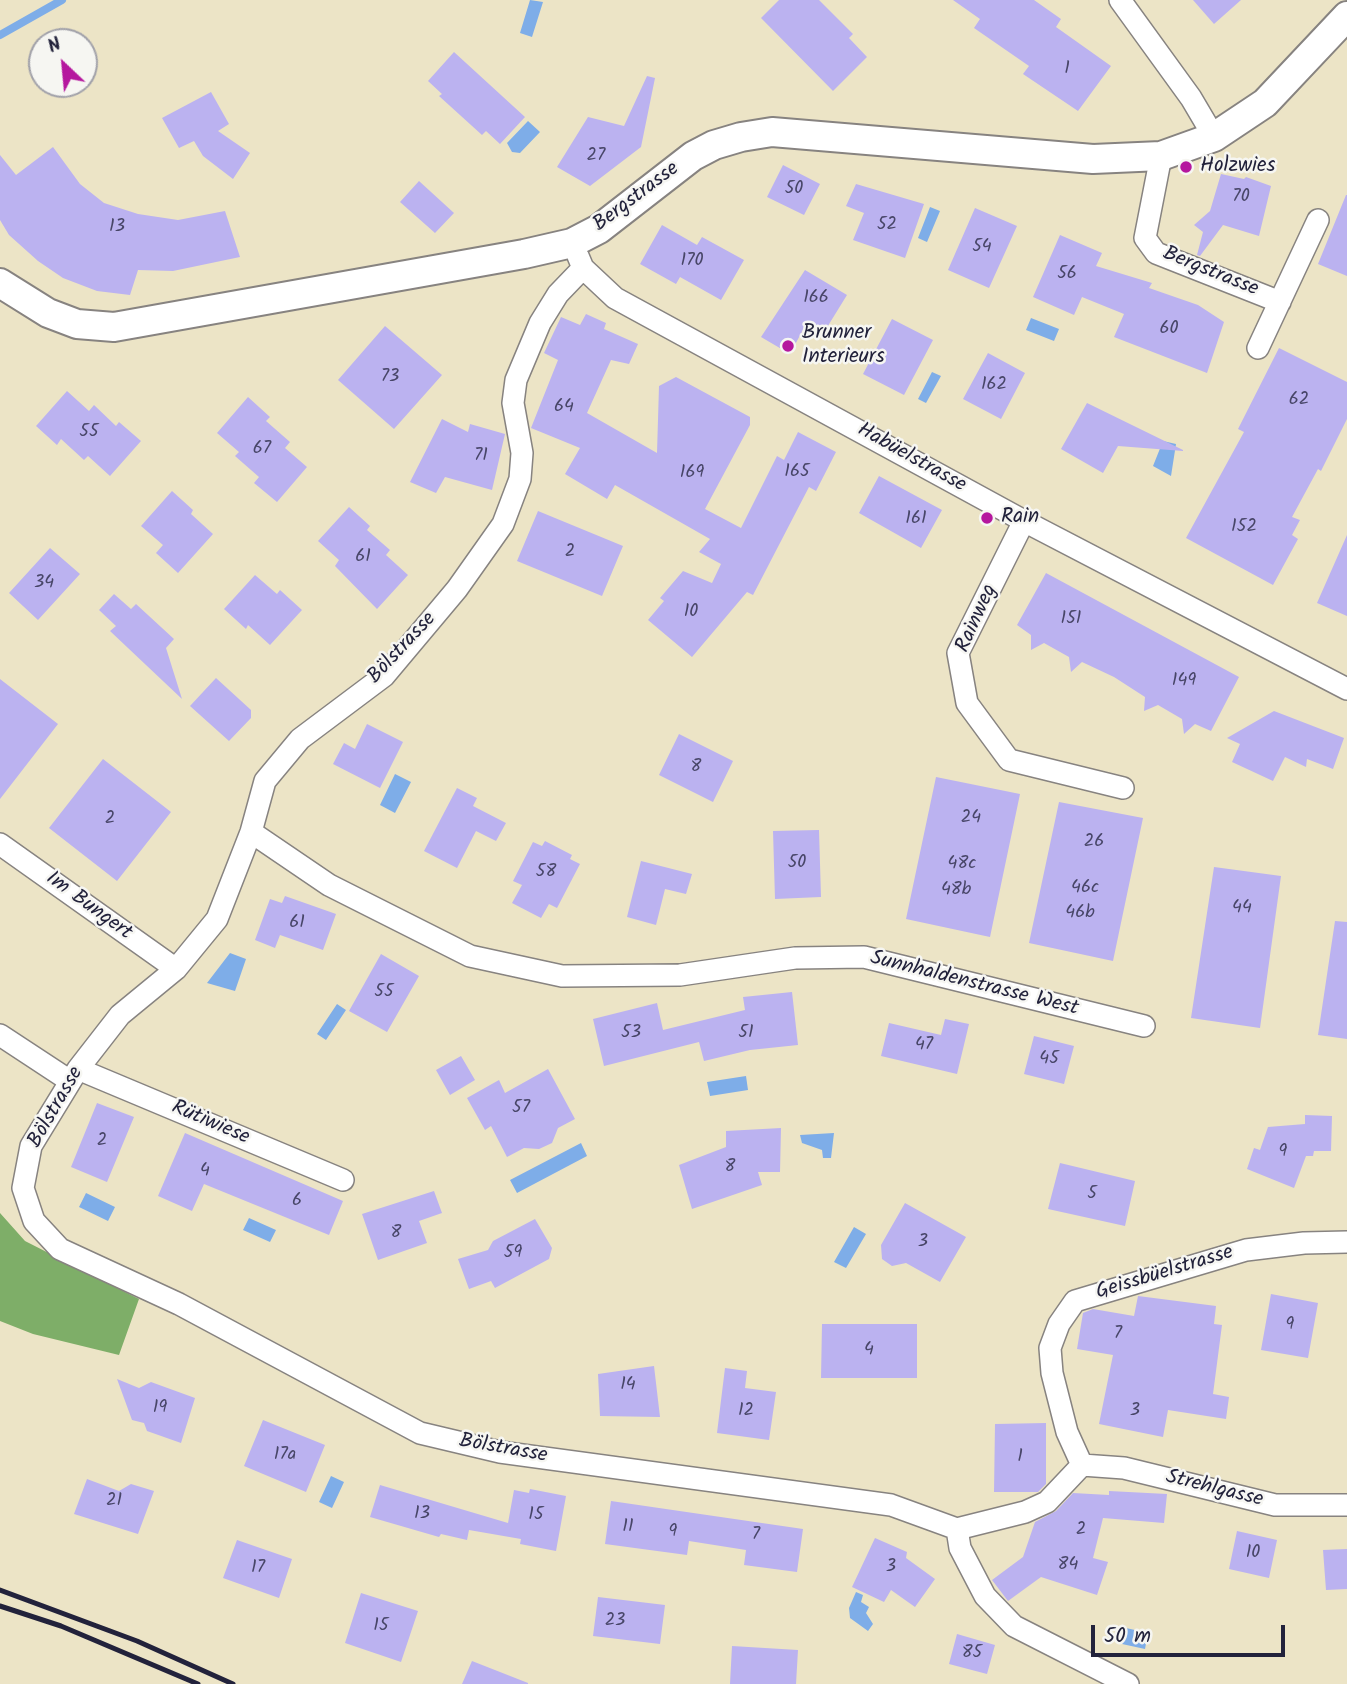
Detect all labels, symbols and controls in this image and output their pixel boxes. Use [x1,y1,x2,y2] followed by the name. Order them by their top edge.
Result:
[28,28,98,98] north arrow
[43,30,67,62] text: N
[1064,59,1070,81] house number: 1
[587,146,605,168] house number: 27
[1200,154,1275,180] place label: Holzwies
[589,158,685,238] street label: Bergstrasse
[1178,159,1194,175] marker: Holzwies
[785,179,803,201] house number: 50
[1232,187,1250,209] house number: 70
[877,215,897,237] house number: 52
[109,217,125,239] house number: 13
[972,237,992,259] house number: 54
[1158,242,1262,304] street label: Bergstrasse
[681,251,703,273] house number: 170
[1057,264,1077,286] house number: 56
[803,288,829,310] house number: 166
[1159,319,1179,341] house number: 60
[802,321,885,371] place label: Brunner Interieurs
[780,338,796,354] marker: Brunner Interieurs
[381,367,399,389] house number: 73
[981,375,1007,397] house number: 162
[1289,390,1309,412] house number: 62
[554,397,574,419] house number: 64
[852,419,970,499] street label: Habüelstrasse
[79,422,99,444] house number: 55
[253,439,271,461] house number: 67
[474,446,488,468] house number: 71
[784,462,810,484] house number: 165
[680,463,704,485] house number: 169
[1001,505,1039,531] place label: Rain
[905,509,927,531] house number: 161
[979,510,995,526] marker: Rain
[1231,517,1257,539] house number: 152
[565,542,575,564] house number: 2
[355,547,371,569] house number: 61
[34,573,54,595] house number: 34
[952,581,1004,657] street label: Rainweg
[684,602,698,624] house number: 10
[363,608,443,690] street label: Bölstrasse
[1061,609,1081,631] house number: 151
[1172,671,1196,693] house number: 149
[691,757,701,779] house number: 8
[961,808,981,830] house number: 24
[105,809,115,831] house number: 2
[1084,832,1104,854] house number: 26
[788,853,806,875] house number: 50
[948,854,976,876] house number: 48c
[536,862,556,884] house number: 58
[40,867,136,947] street label: Im Bungert
[1071,878,1099,900] house number: 46c
[941,880,971,902] house number: 48b
[1232,898,1252,920] house number: 44
[1065,903,1095,925] house number: 46b
[289,913,305,935] house number: 61
[867,947,1081,1023] street label: Sunnhaldenstrasse West
[374,982,394,1004] house number: 55
[621,1023,641,1045] house number: 53
[738,1023,754,1045] house number: 51
[915,1035,933,1057] house number: 47
[1039,1049,1059,1071] house number: 45
[24,1063,90,1153] street label: Bölstrasse
[167,1096,253,1152] street label: Rütiwiese
[512,1098,530,1120] house number: 57
[97,1131,107,1153] house number: 2
[1279,1142,1287,1164] house number: 9
[725,1157,735,1179] house number: 8
[200,1161,210,1183] house number: 4
[1087,1184,1097,1206] house number: 5
[292,1191,302,1213] house number: 6
[391,1223,401,1245] house number: 8
[918,1232,928,1254] house number: 3
[1093,1241,1237,1307] street label: Geissbüelstrasse
[504,1243,522,1265] house number: 59
[1286,1315,1294,1337] house number: 9
[1114,1324,1122,1346] house number: 7
[864,1340,874,1362] house number: 4
[620,1375,636,1397] house number: 14
[153,1398,167,1420] house number: 19
[738,1401,754,1423] house number: 12
[1130,1401,1140,1423] house number: 3
[457,1430,549,1470] street label: Bölstrasse
[274,1445,296,1467] house number: 17a
[1017,1447,1023,1469] house number: 1
[1163,1466,1265,1514] street label: Strehlgasse
[106,1491,122,1513] house number: 21
[414,1504,430,1526] house number: 13
[528,1505,544,1527] house number: 15
[622,1517,634,1539] house number: 11
[1076,1520,1086,1542] house number: 2
[669,1522,677,1544] house number: 9
[752,1525,760,1547] house number: 7
[1246,1543,1260,1565] house number: 10
[1058,1555,1078,1577] house number: 84
[886,1557,896,1579] house number: 3
[251,1558,265,1580] house number: 17
[1095,1610,1289,1654] scale bar
[605,1611,625,1633] house number: 23
[373,1616,389,1638] house number: 15
[1104,1620,1151,1653] text: 50 m
[962,1643,982,1665] house number: 85

